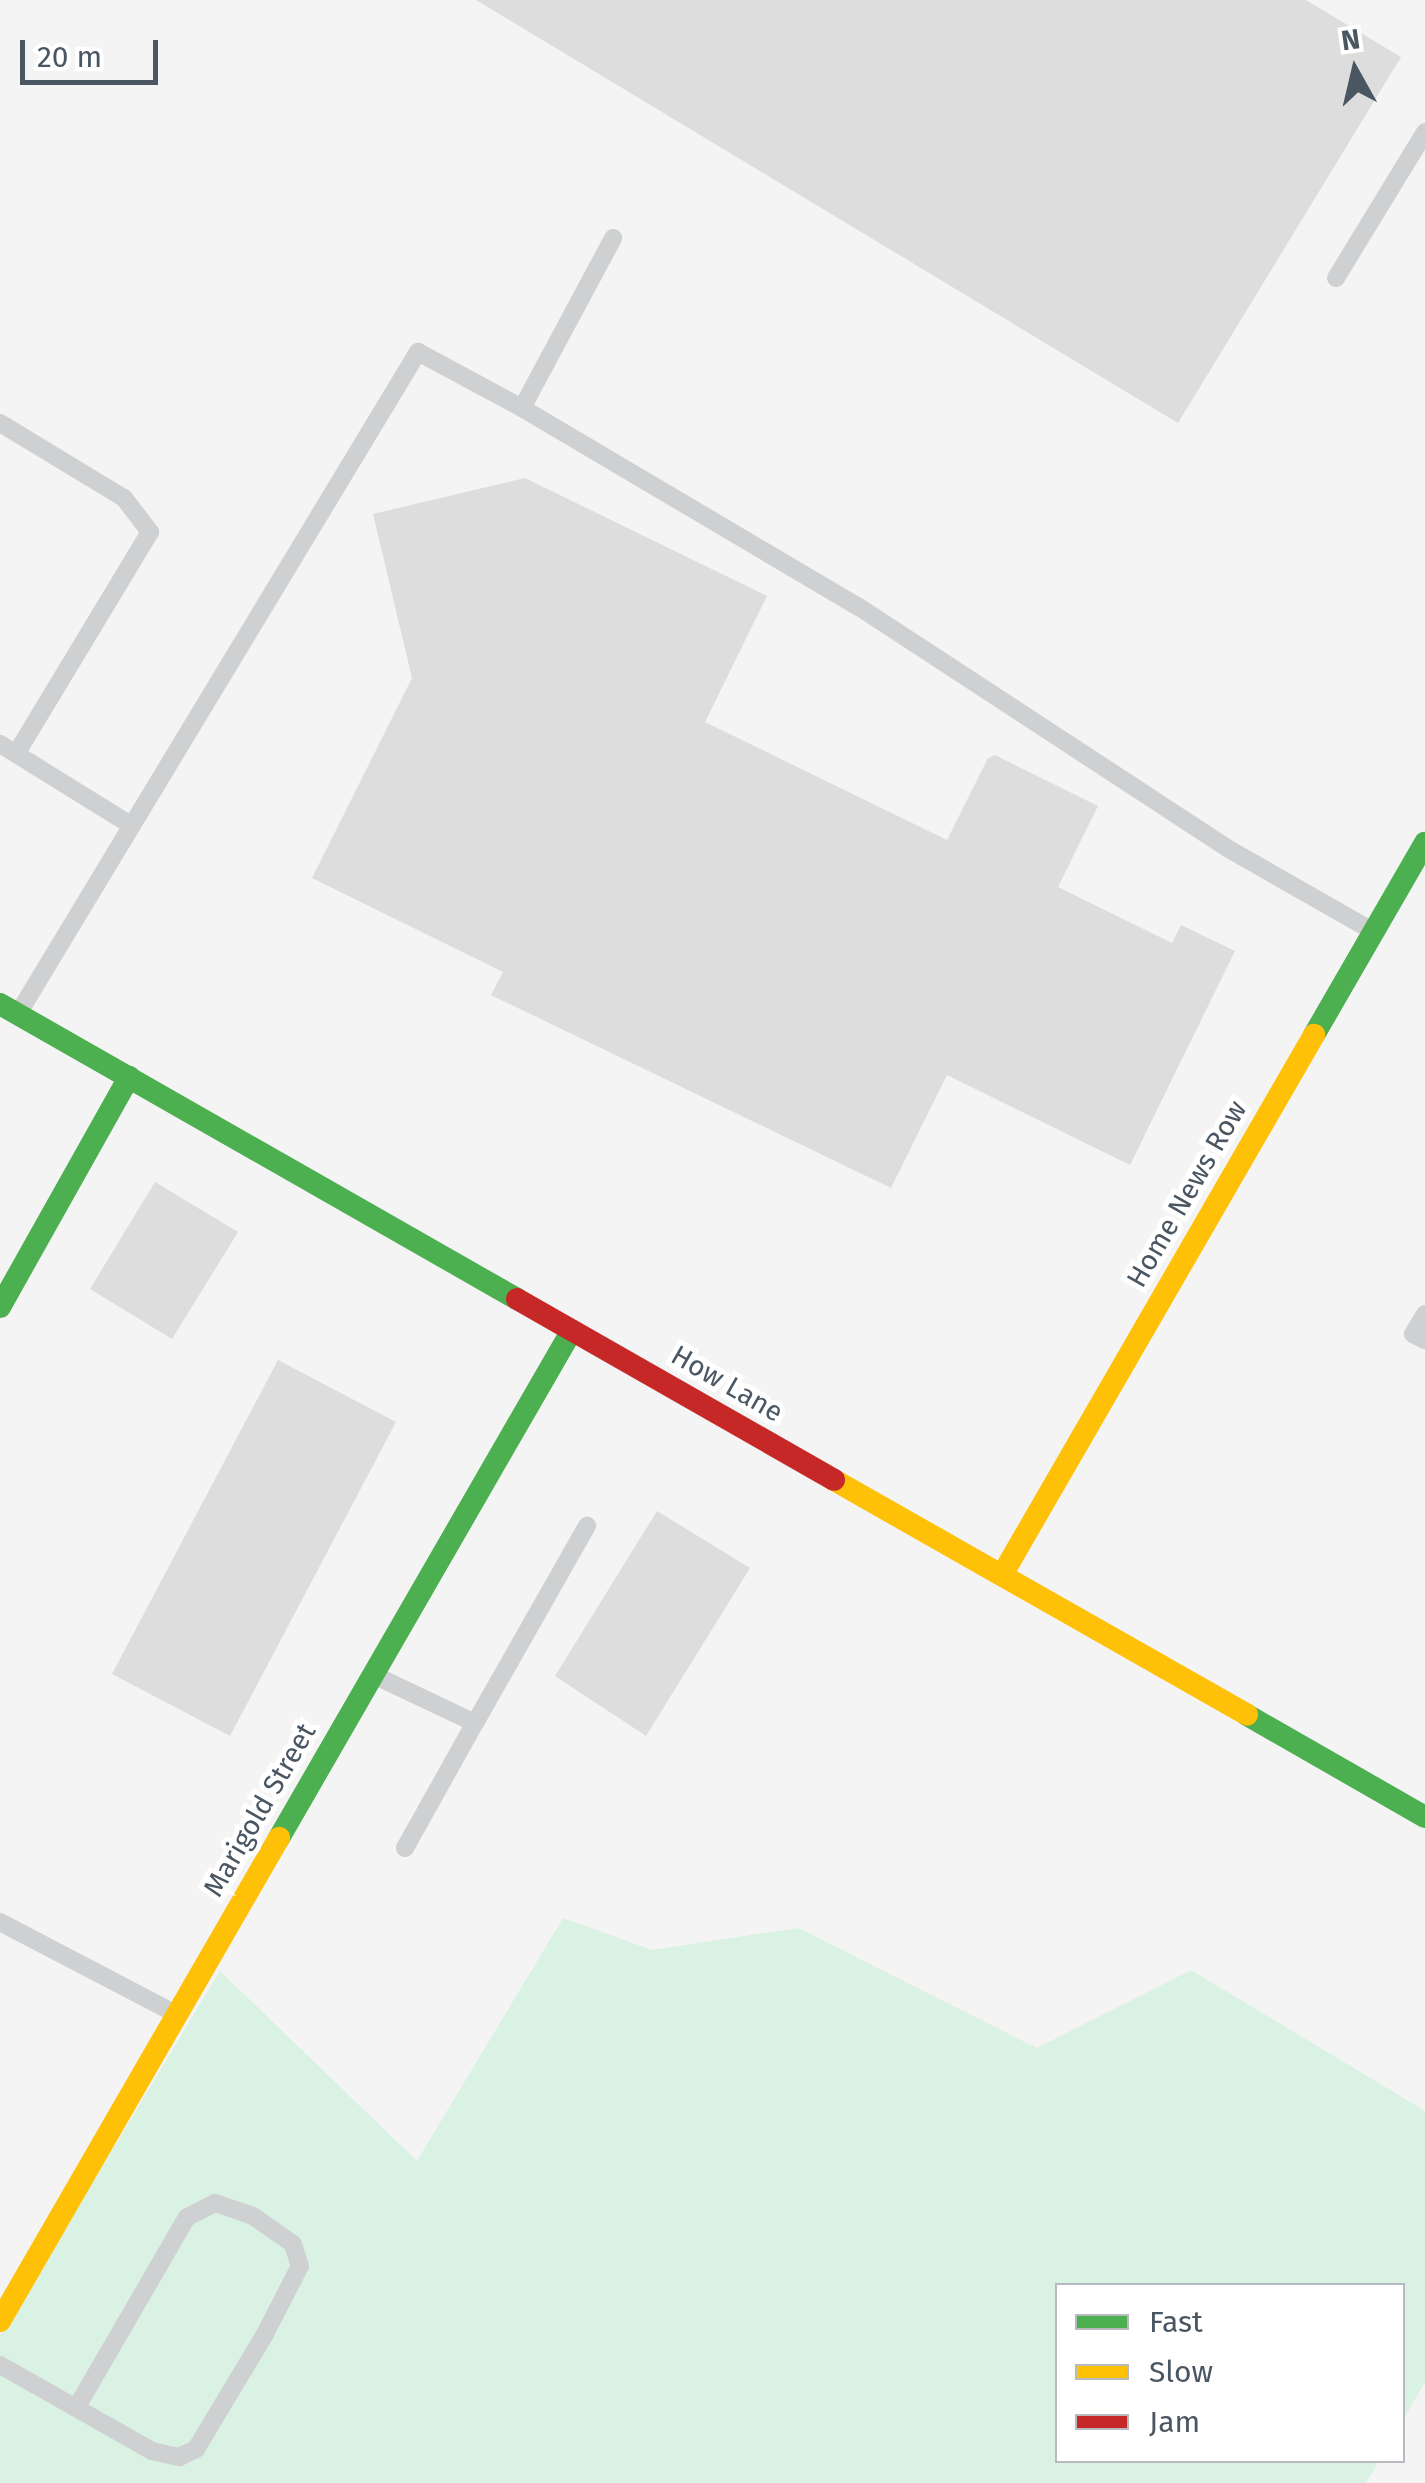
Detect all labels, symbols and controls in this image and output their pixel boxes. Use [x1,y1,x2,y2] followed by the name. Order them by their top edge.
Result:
[25,20,162,82] scale bar
[1305,20,1405,120] north arrow
[1339,22,1362,57] text: N
[37,39,102,75] text: 20 m
[1120,1095,1254,1293] street label: Home News Row
[665,1339,789,1429] street label: How Lane
[197,1717,323,1903] street label: Marigold Street
[1055,2283,1405,2463] legend
[1149,2304,1203,2340] text: Fast
[1149,2354,1213,2390] text: Slow
[1149,2404,1200,2440] text: Jam

